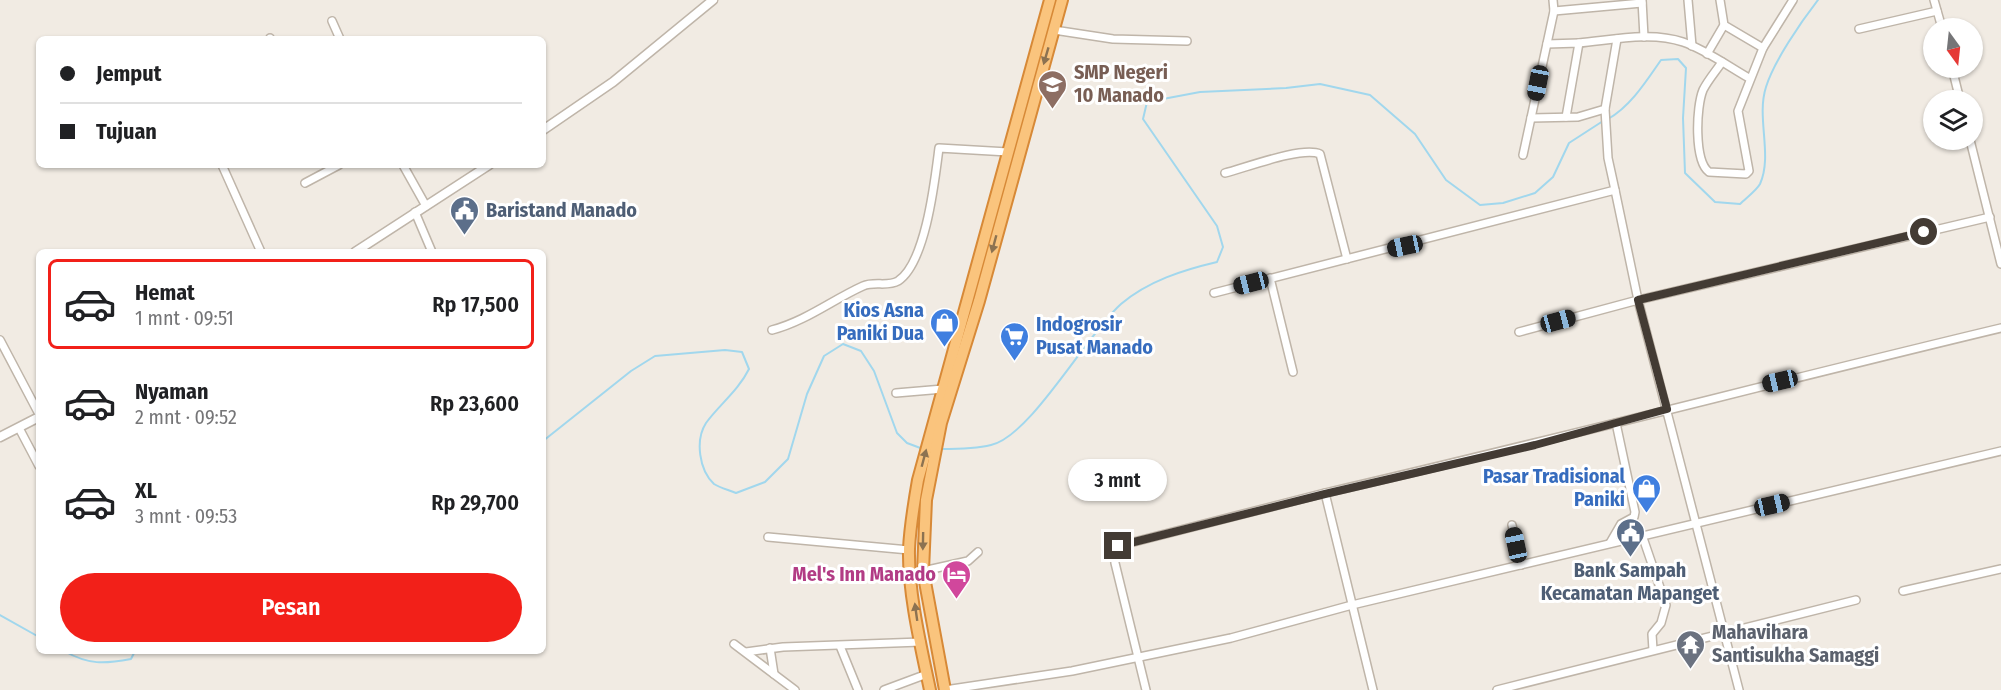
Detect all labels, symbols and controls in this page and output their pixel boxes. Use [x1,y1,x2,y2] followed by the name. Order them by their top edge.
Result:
[1923,18,1983,78] north arrow
[1923,18,1983,150] map controls
[1041,47,1050,65] one-way arrow
[96,60,161,87] text: Jemput
[1074,60,1168,107] place label: SMP Negeri 10 Manado
[1526,64,1550,102] car
[1037,68,1069,110] school or university icon: SMP Negeri 10 Manado
[1923,90,1983,150] button: layers
[96,118,157,145] text: Tujuan
[449,194,481,236] public building icon: Baristand Manado
[486,198,637,222] place label: Baristand Manado
[1910,218,1937,245] route start
[1386,233,1424,259] car
[989,235,998,253] one-way arrow
[1231,270,1271,296] car
[63,277,117,331] icon: car
[135,279,195,306] text: Hemat
[432,291,519,318] text: Rp 17,500
[837,298,924,345] place label: Kios Asna Paniki Dua
[135,306,234,330] text: 1 mnt · 09:51
[929,306,961,348] shop icon: Kios Asna Paniki Dua
[1538,308,1578,334] car
[1036,312,1153,359] place label: Indogrosir Pusat Manado
[999,320,1031,362] supermarket icon: Indogrosir Pusat Manado
[1760,368,1800,394] car
[63,376,117,430] icon: car
[135,378,208,405] text: Nyaman
[430,390,519,417] text: Rp 23,600
[135,405,237,429] text: 2 mnt · 09:52
[920,449,929,467] one-way arrow
[1068,459,1168,501] callout: 3 mnt
[1483,464,1626,511] place label: Pasar Tradisional Paniki
[1094,468,1141,492] text: 3 mnt
[1630,472,1662,514] shop icon: Pasar Tradisional Paniki
[63,475,117,529] icon: car
[135,477,157,504] text: XL
[431,489,519,516] text: Rp 29,700
[1752,492,1792,518] car
[135,504,237,528] text: 3 mnt · 09:53
[1614,516,1646,558] public building icon: Bank Sampah Kecamatan Mapanget
[1503,526,1529,564] car
[918,531,928,550] one-way arrow
[1104,532,1131,559] route end
[941,558,973,600] hotel icon: Mel's Inn Manado
[1541,558,1720,605] place label: Bank Sampah Kecamatan Mapanget
[792,562,936,586] place label: Mel's Inn Manado
[60,573,522,642] button: Pesan
[912,602,921,621] one-way arrow
[1712,620,1879,667] place label: Mahavihara Santisukha Samaggi
[1675,628,1707,670] temple icon: Mahavihara Santisukha Samaggi

